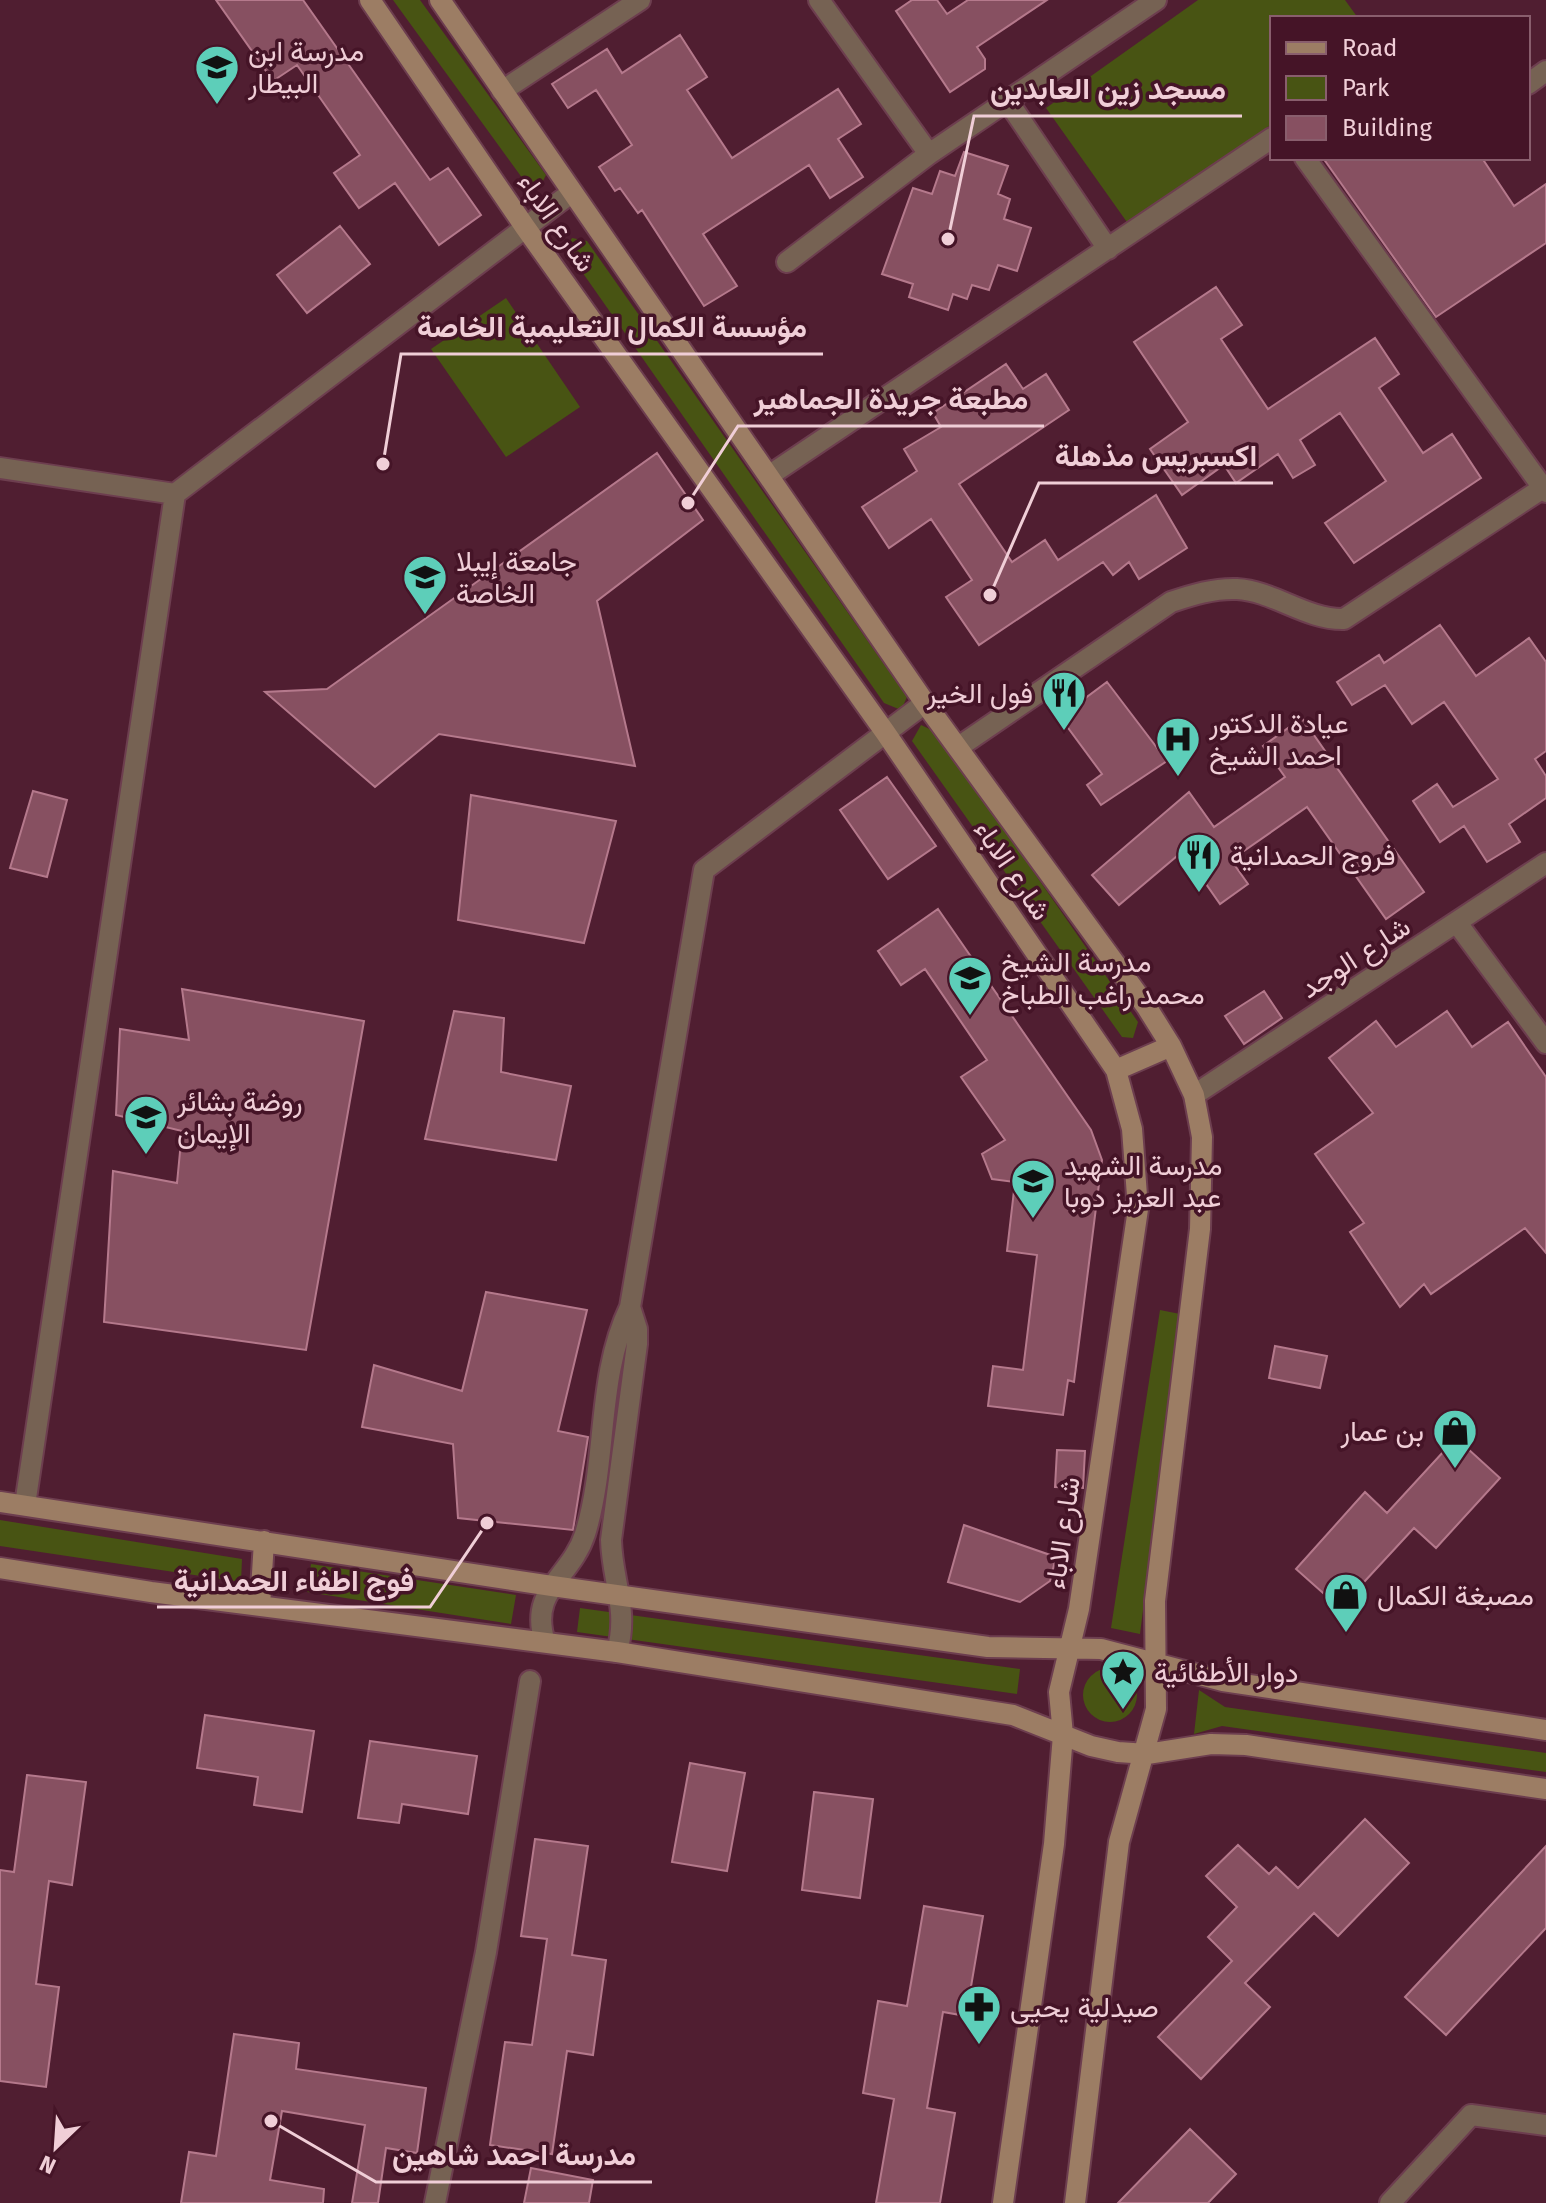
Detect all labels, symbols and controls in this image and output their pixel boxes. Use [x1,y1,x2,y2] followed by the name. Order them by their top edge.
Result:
[1270,16,1530,160] legend
[1342,34,1397,62] text: Road
[247,35,364,101] place label: مدرسة ابن البيطار
[193,43,241,106] school or university icon: مدرسة ابن البيطار
[974,62,1242,116] callout: مسجد زين العابدين
[990,71,1226,107] text: مسجد زين العابدين
[1342,74,1390,102] text: Park
[1342,114,1432,142] text: Building
[509,167,603,279] street label: شارع الاباء
[401,300,823,354] callout: مؤسسة الكمال التعليمية الخاصة
[417,309,807,345] text: مؤسسة الكمال التعليمية الخاصة
[738,372,1044,426] callout: مطبعة جريدة الجماهير
[753,381,1028,417] text: مطبعة جريدة الجماهير
[1039,429,1273,483] callout: اكسبريس مذهلة
[1055,438,1257,474] text: اكسبريس مذهلة
[456,545,577,610] place label: جامعة إيبلا الخاصة
[401,553,449,616] school or university icon: جامعة إيبلا الخاصة
[1040,669,1088,732] restaurant icon: فول الخير
[926,677,1033,711] place label: فول الخير
[1208,707,1349,775] place label: عيادة الدكتور احمد الشيخ
[1154,715,1202,778] hospital icon: عيادة الدكتور احمد الشيخ
[966,814,1058,927] street label: شارع الاباء
[1175,831,1223,894] restaurant icon: فروج الحمدانية
[1230,839,1396,874] place label: فروج الحمدانية
[1294,910,1418,1007] street label: شارع الوجد
[1001,946,1205,1013] place label: مدرسة الشيخ محمد راغب الطباخ
[946,954,994,1017] school or university icon: مدرسة الشيخ محمد راغب الطباخ
[176,1085,303,1152] place label: روضة بشائر الإيمان
[122,1093,170,1156] school or university icon: روضة بشائر الإيمان
[1064,1149,1222,1215] place label: مدرسة الشهيد عبد العزيز دوبا
[1009,1157,1057,1220] school or university icon: مدرسة الشهيد عبد العزيز دوبا
[1431,1407,1479,1470] shop icon: بن عمار
[1340,1415,1424,1449] place label: بن عمار
[1038,1475,1089,1592] street label: شارع الاباء
[157,1553,430,1607] callout: فوج اطفاء الحمدانية
[174,1563,414,1601] text: فوج اطفاء الحمدانية
[1322,1571,1370,1634] shop icon: مصبغة الكمال
[1377,1579,1534,1612] place label: مصبغة الكمال
[1099,1648,1147,1711] place icon: دوار الأطفائية
[1154,1656,1299,1690] place label: دوار الأطفائية
[955,1983,1003,2046] pharmacy icon: صيدلية يحيى
[1010,1991,1159,2024] place label: صيدلية يحيى
[16,2107,96,2187] north arrow
[376,2128,652,2182] callout: مدرسة احمد شاهين
[392,2137,636,2173] text: مدرسة احمد شاهين
[35,2149,60,2180] text: N

